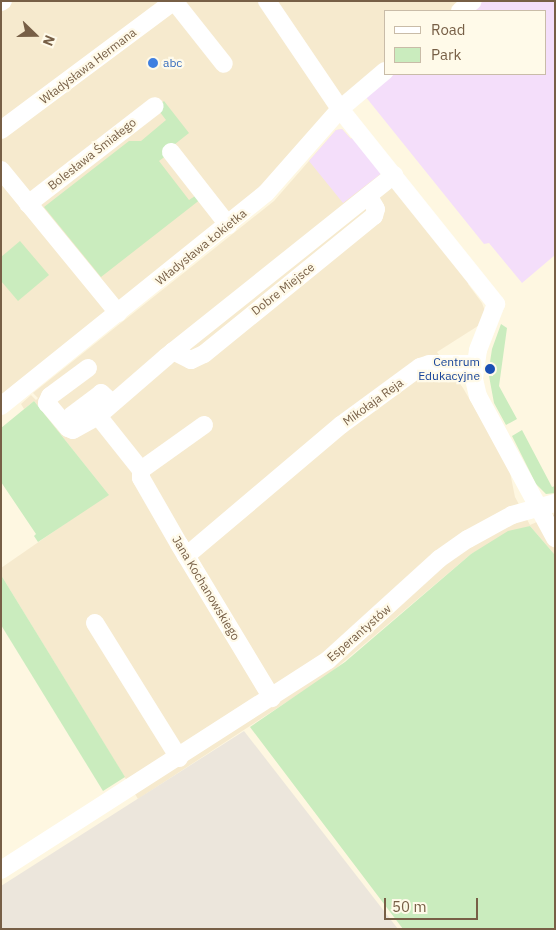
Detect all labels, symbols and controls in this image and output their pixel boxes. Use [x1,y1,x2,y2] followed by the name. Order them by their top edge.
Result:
[10,10,60,60] north arrow
[384,10,546,75] legend
[431,20,466,39] text: Road
[37,25,139,107] street label: Władysława Hermana
[39,33,59,49] text: N
[431,45,461,64] text: Park
[163,56,182,70] place label: abc
[147,57,159,69] marker: abc
[45,115,139,193] street label: Bolesława Śmiałego
[153,206,249,288] street label: Władysława Łokietka
[249,260,317,318] street label: Dobre Miejsce
[418,355,480,383] place label: Centrum Edukacyjne
[484,363,496,375] marker: Centrum Edukacyjne
[340,375,406,429] street label: Mikołaja Reja
[169,533,243,643] street label: Jana Kochanowskiego
[324,601,394,665] street label: Esperantystów
[386,888,480,920] scale bar
[392,897,427,916] text: 50 m

